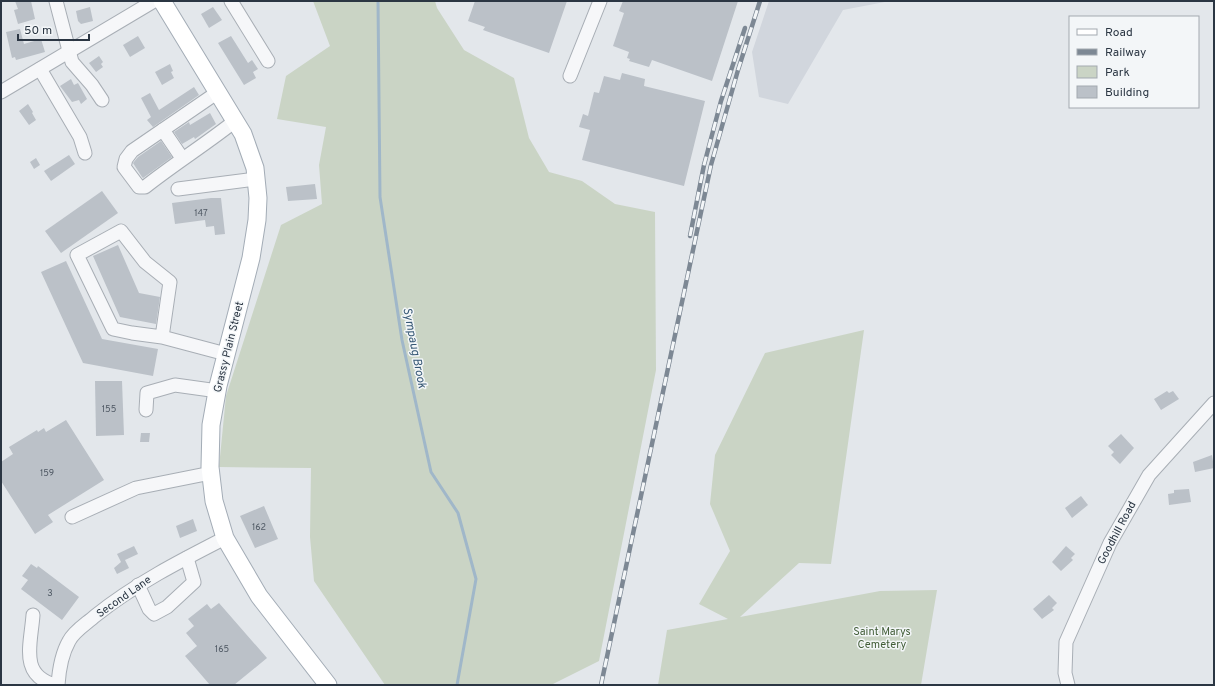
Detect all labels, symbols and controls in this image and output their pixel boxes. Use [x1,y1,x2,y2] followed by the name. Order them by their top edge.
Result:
[18,16,89,42] scale bar
[1069,16,1199,108] legend
[24,23,52,39] text: 50 m
[1105,25,1133,41] text: Road
[1105,45,1146,61] text: Railway
[1105,65,1130,81] text: Park
[1105,85,1149,101] text: Building
[194,208,208,219] house number: 147
[211,300,247,394] street label: Grassy Plain Street
[398,306,430,391] water label: Sympaug Brook
[102,404,116,415] house number: 155
[40,468,54,479] house number: 159
[1095,499,1139,567] street label: Goodhill Road
[252,522,266,533] house number: 162
[94,573,154,621] street label: Second Lane
[47,588,53,599] house number: 3
[853,625,911,652] park label: Saint Marys Cemetery
[215,644,229,655] house number: 165

